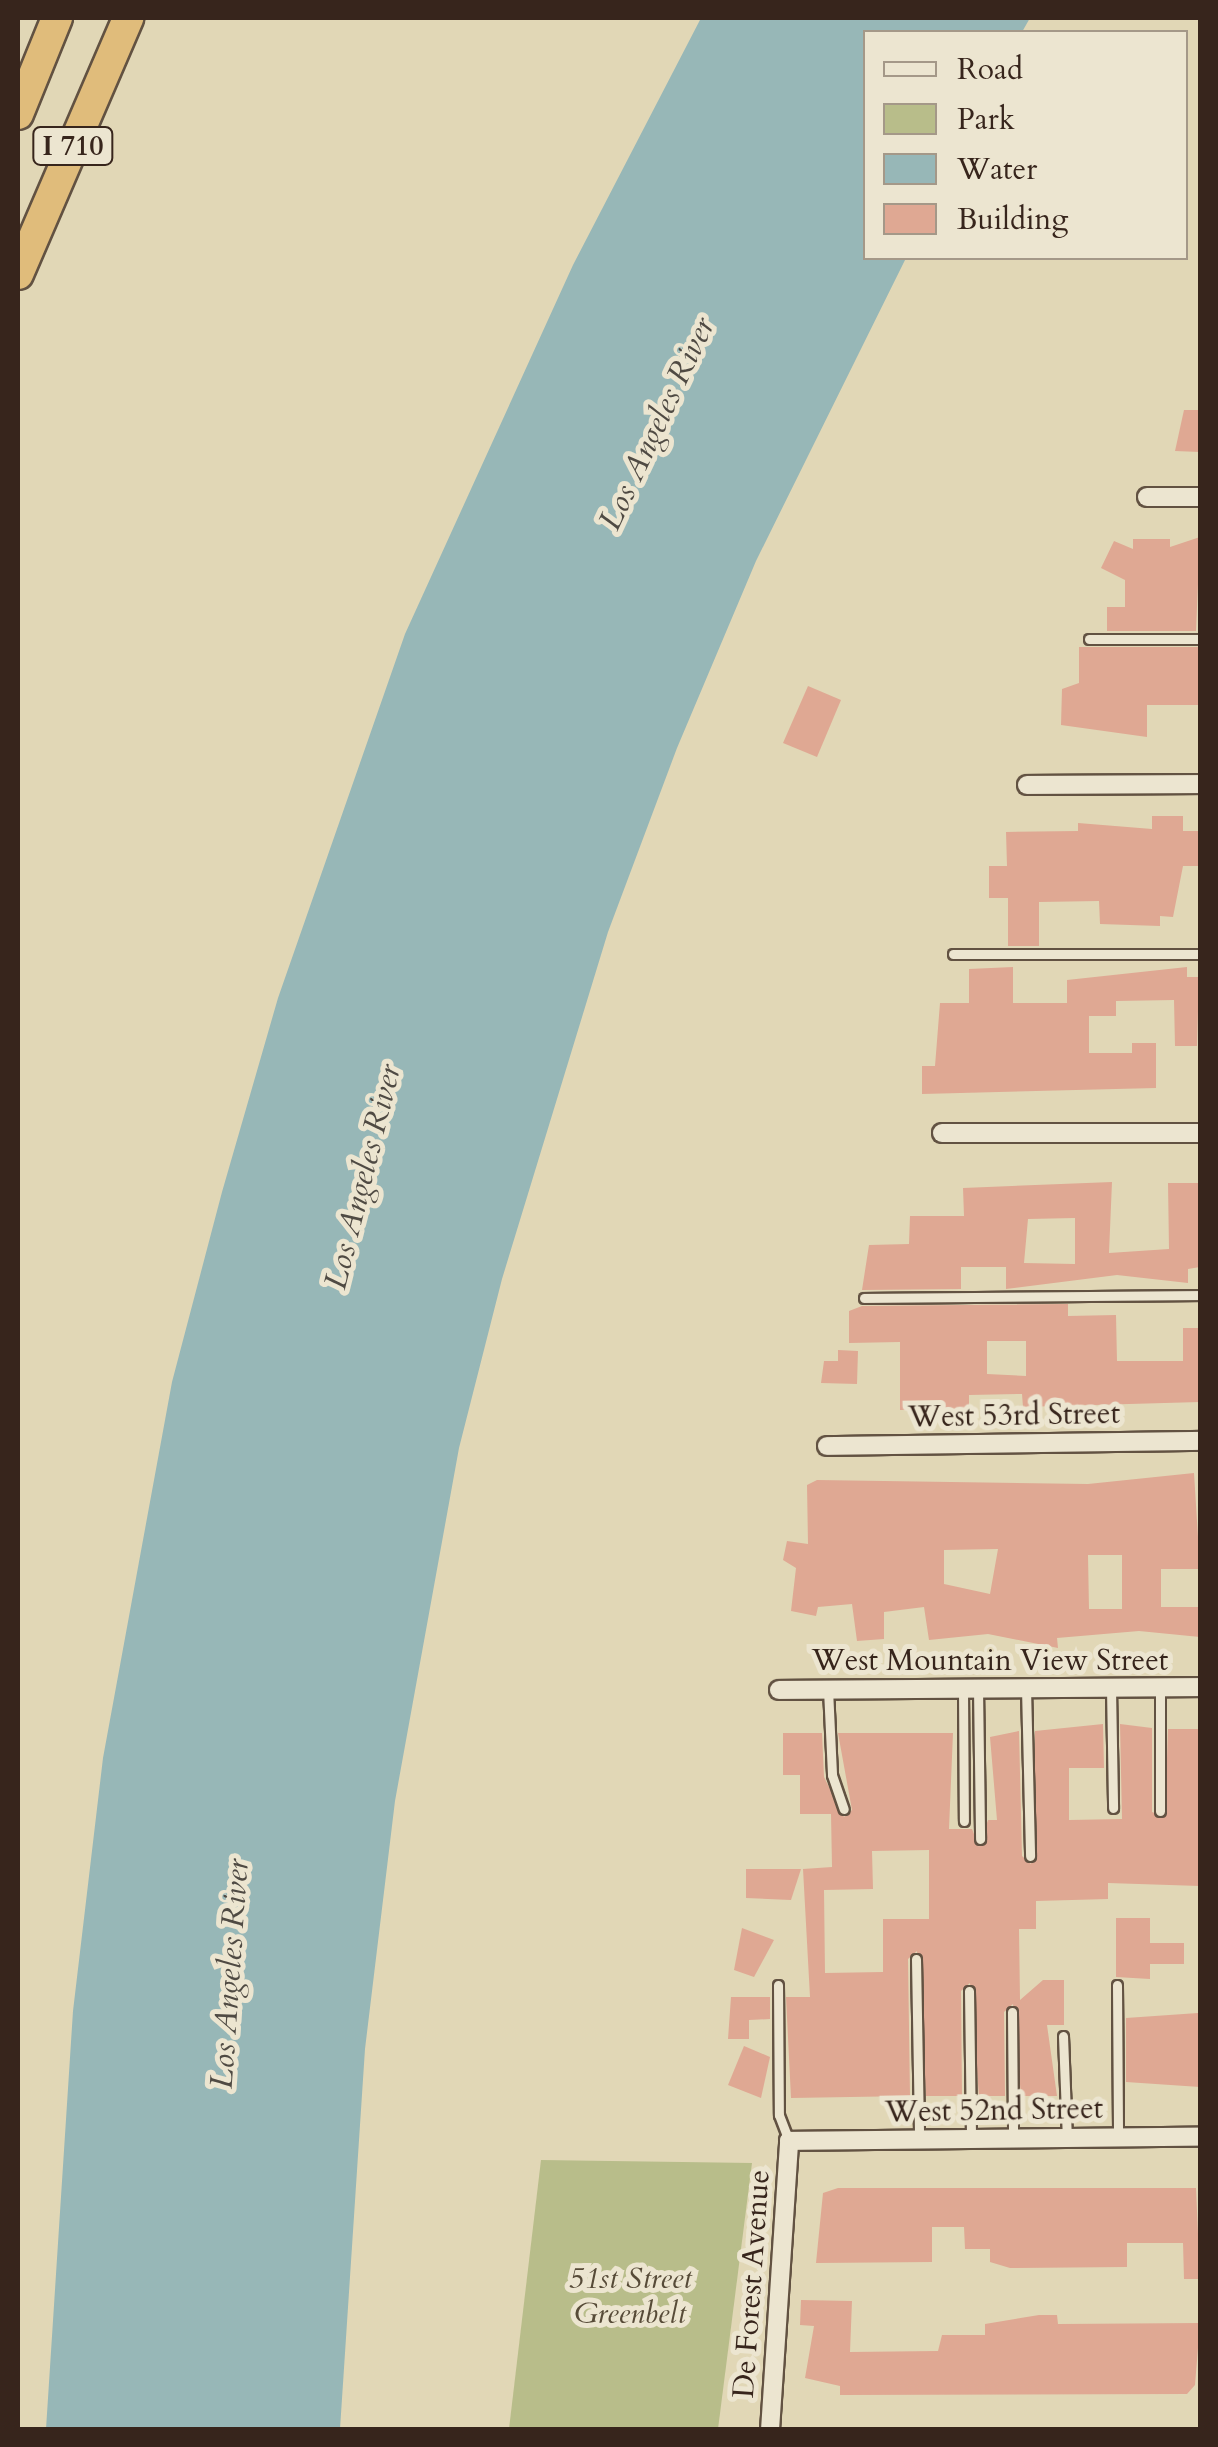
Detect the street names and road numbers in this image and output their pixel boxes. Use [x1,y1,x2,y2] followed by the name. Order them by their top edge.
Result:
[30,123,116,169] road number: I 710
[908,1396,1120,1436] street label: West 53rd Street
[812,1643,1168,1679] street label: West Mountain View Street
[885,2091,1103,2131] street label: West 52nd Street
[726,2169,778,2399] street label: De Forest Avenue

